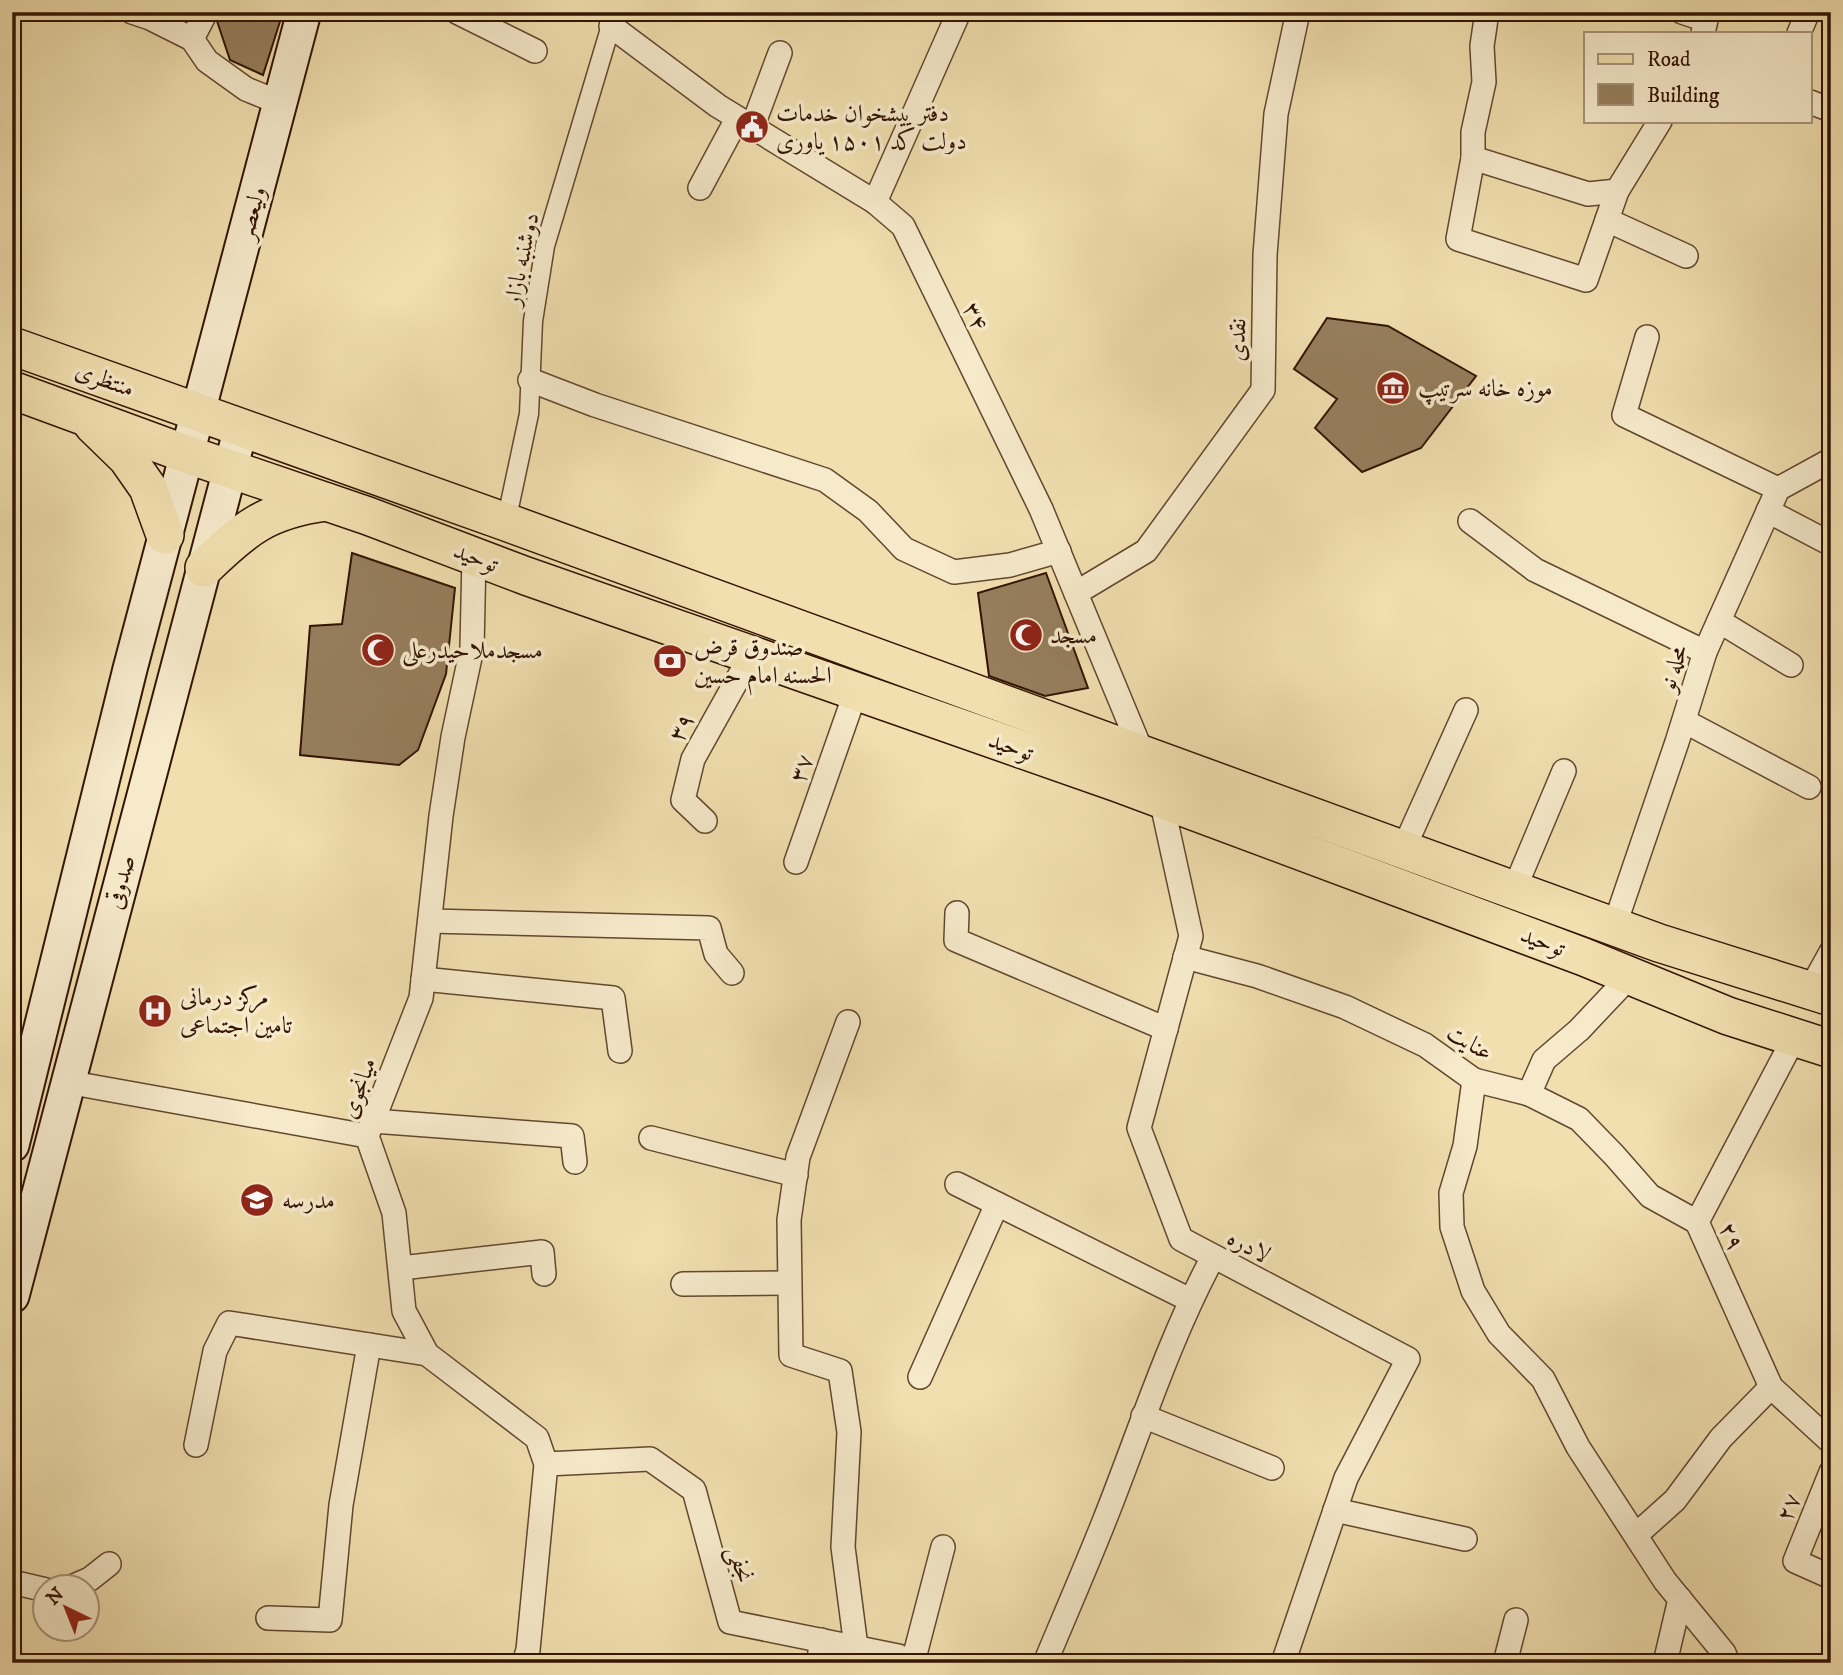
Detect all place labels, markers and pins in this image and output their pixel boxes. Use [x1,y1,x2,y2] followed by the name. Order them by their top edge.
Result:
[776,99,967,157] place label: دفتر پیشخوان خدمات دولت کد ۱۵۰۱ یاوری
[733,108,771,146] public building icon: دفتر پیشخوان خدمات دولت کد ۱۵۰۱ یاوری
[1374,369,1412,407] museum icon: موزه خانه سرتیپ
[1418,374,1553,405] place label: موزه خانه سرتیپ
[1007,616,1045,654] mosque icon: مسجد
[1050,621,1097,651] place label: مسجد
[359,631,397,669] mosque icon: مسجدملاحیدرعلی
[694,633,832,696] place label: صندوق قرض الحسنه امام حسین
[402,636,543,667] place label: مسجدملاحیدرعلی
[651,642,689,680] bank icon: صندوق قرض الحسنه امام حسین
[180,983,292,1041] place label: مرکز درمانی تامین اجتماعی
[136,992,174,1030] hospital icon: مرکز درمانی تامین اجتماعی
[238,1181,276,1219] school or university icon: مدرسه
[282,1186,335,1216] place label: مدرسه

